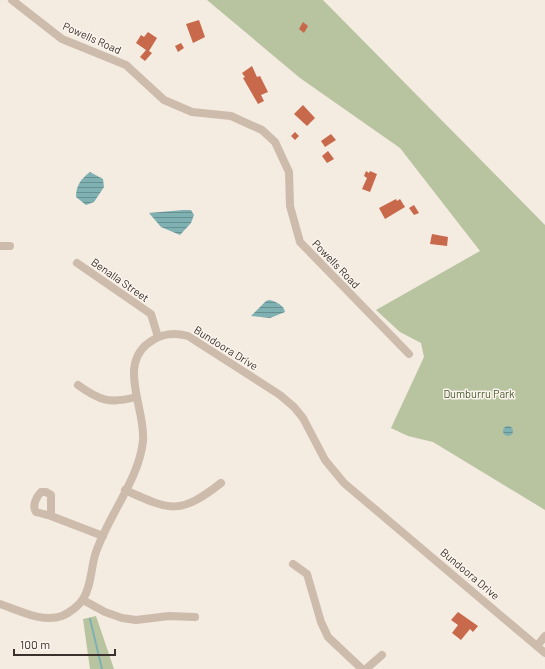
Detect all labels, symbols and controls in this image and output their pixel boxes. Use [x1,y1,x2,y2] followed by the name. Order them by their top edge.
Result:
[61,19,123,56] street label: Powells Road
[310,237,363,291] street label: Powells Road
[89,255,152,304] street label: Benalla Street
[192,323,261,372] street label: Bundoora Drive
[443,387,515,400] park label: Dumburru Park
[438,545,502,602] street label: Bundoora Drive
[14,631,115,657] scale bar
[20,637,50,651] text: 100 m

